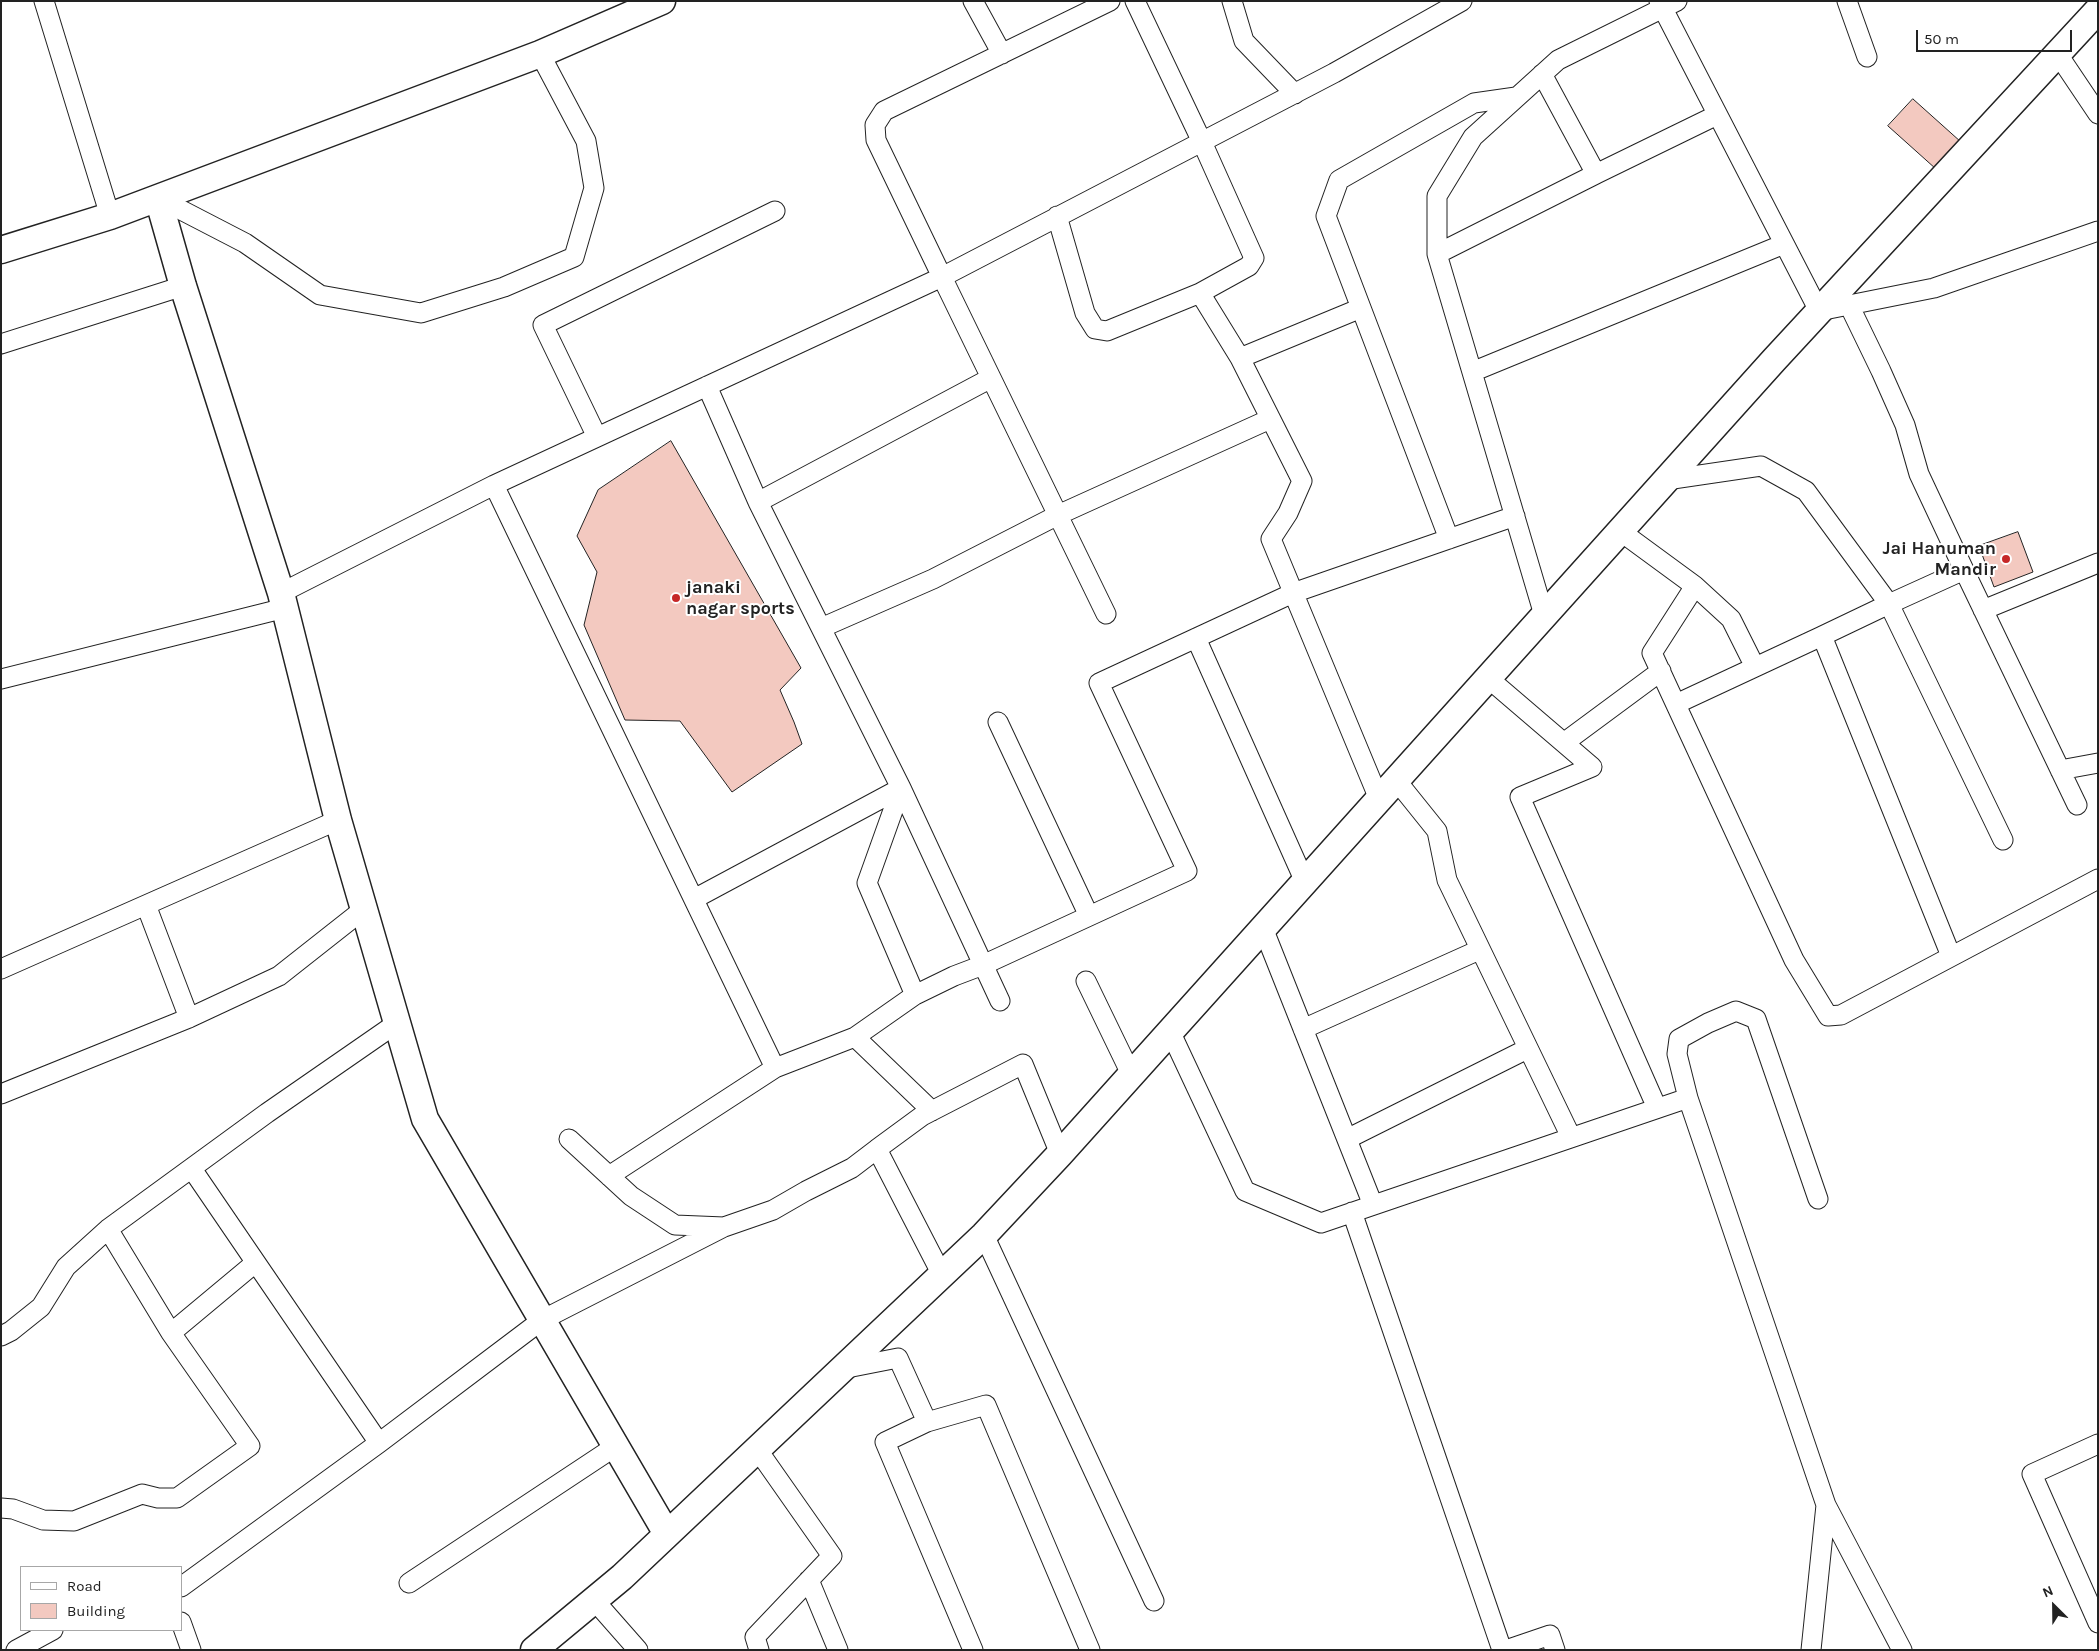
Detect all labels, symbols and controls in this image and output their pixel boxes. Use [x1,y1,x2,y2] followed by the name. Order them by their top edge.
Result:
[1919,20,2075,52] scale bar
[1924,30,1959,48] text: 50 m
[1882,538,1996,580] place label: Jai Hanuman Mandir
[2000,553,2012,565] marker: Jai Hanuman Mandir
[686,577,795,620] place label: janaki nagar sports
[670,592,682,604] marker: janaki nagar sports
[20,1566,182,1631] legend
[67,1577,102,1595] text: Road
[2029,1581,2079,1631] north arrow
[2040,1582,2056,1602] text: N
[67,1602,125,1620] text: Building

